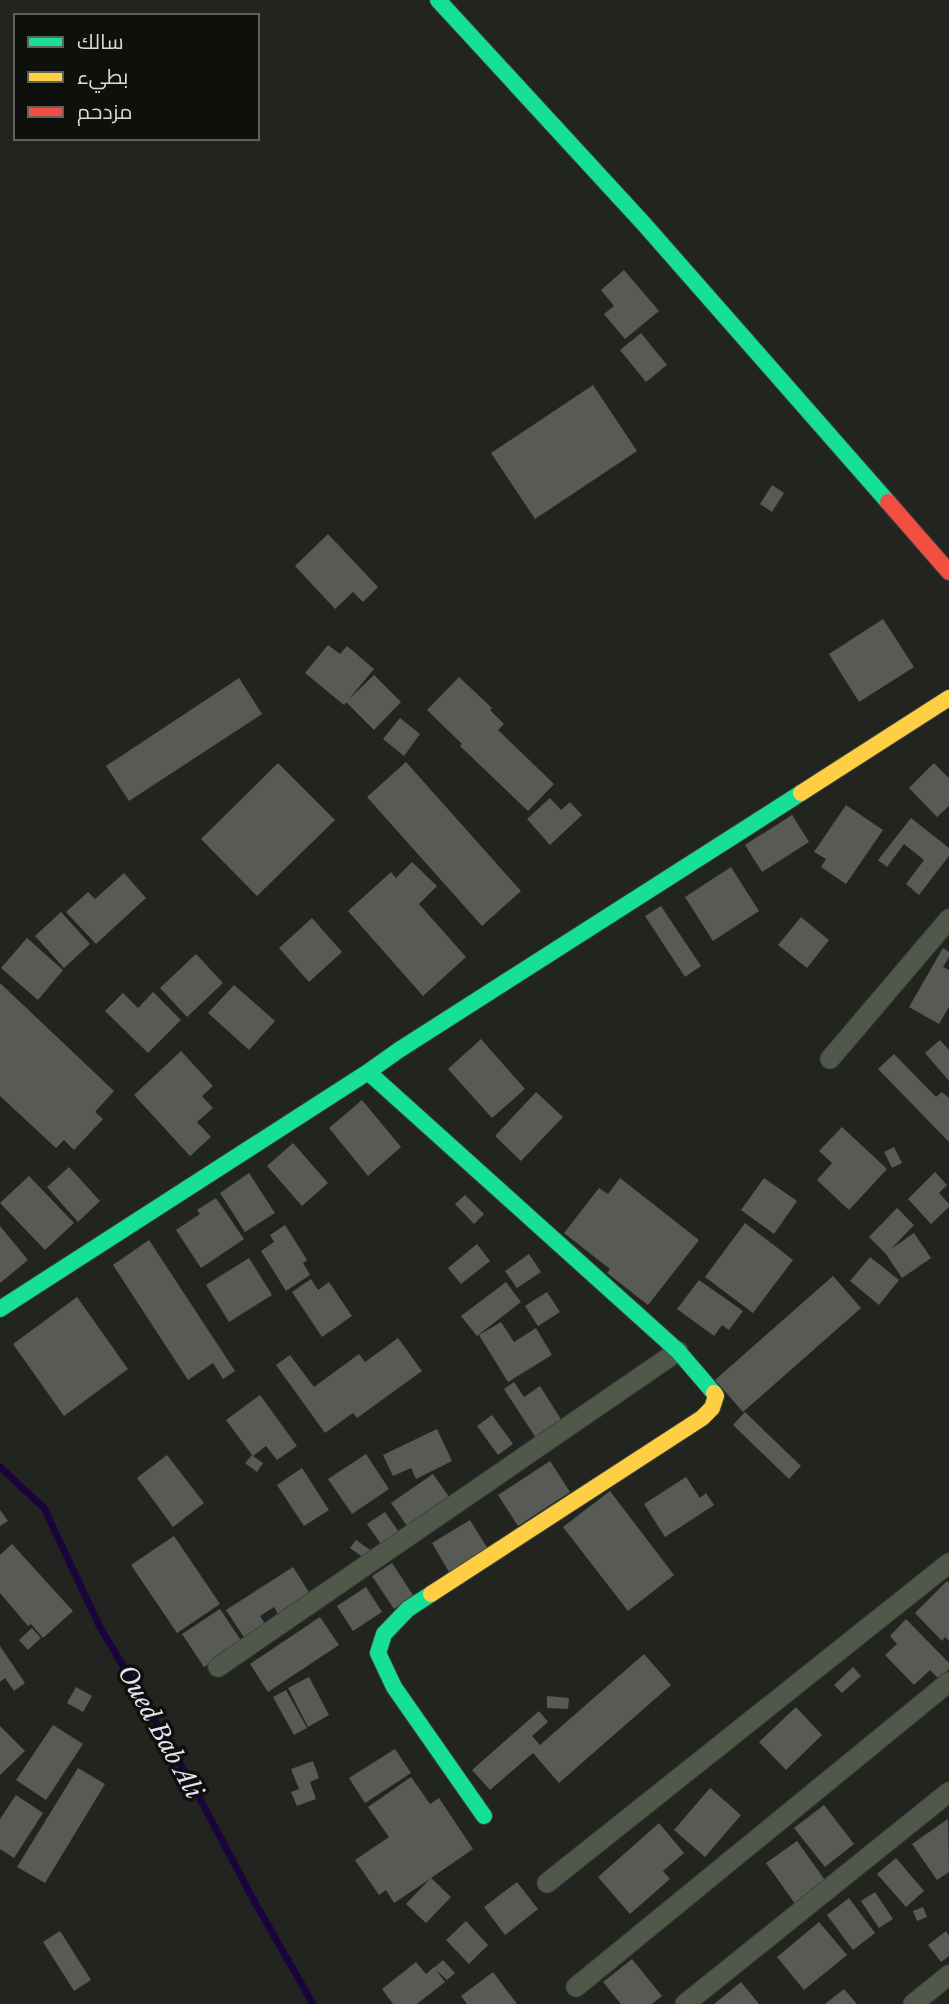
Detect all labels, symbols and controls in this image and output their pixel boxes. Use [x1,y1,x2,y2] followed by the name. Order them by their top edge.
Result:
[14,14,259,140] legend
[77,29,124,55] text: سالك
[77,64,128,93] text: بطيء
[77,99,132,126] text: مزدحم
[112,1660,209,1804] water label: Oued Bab Ali

